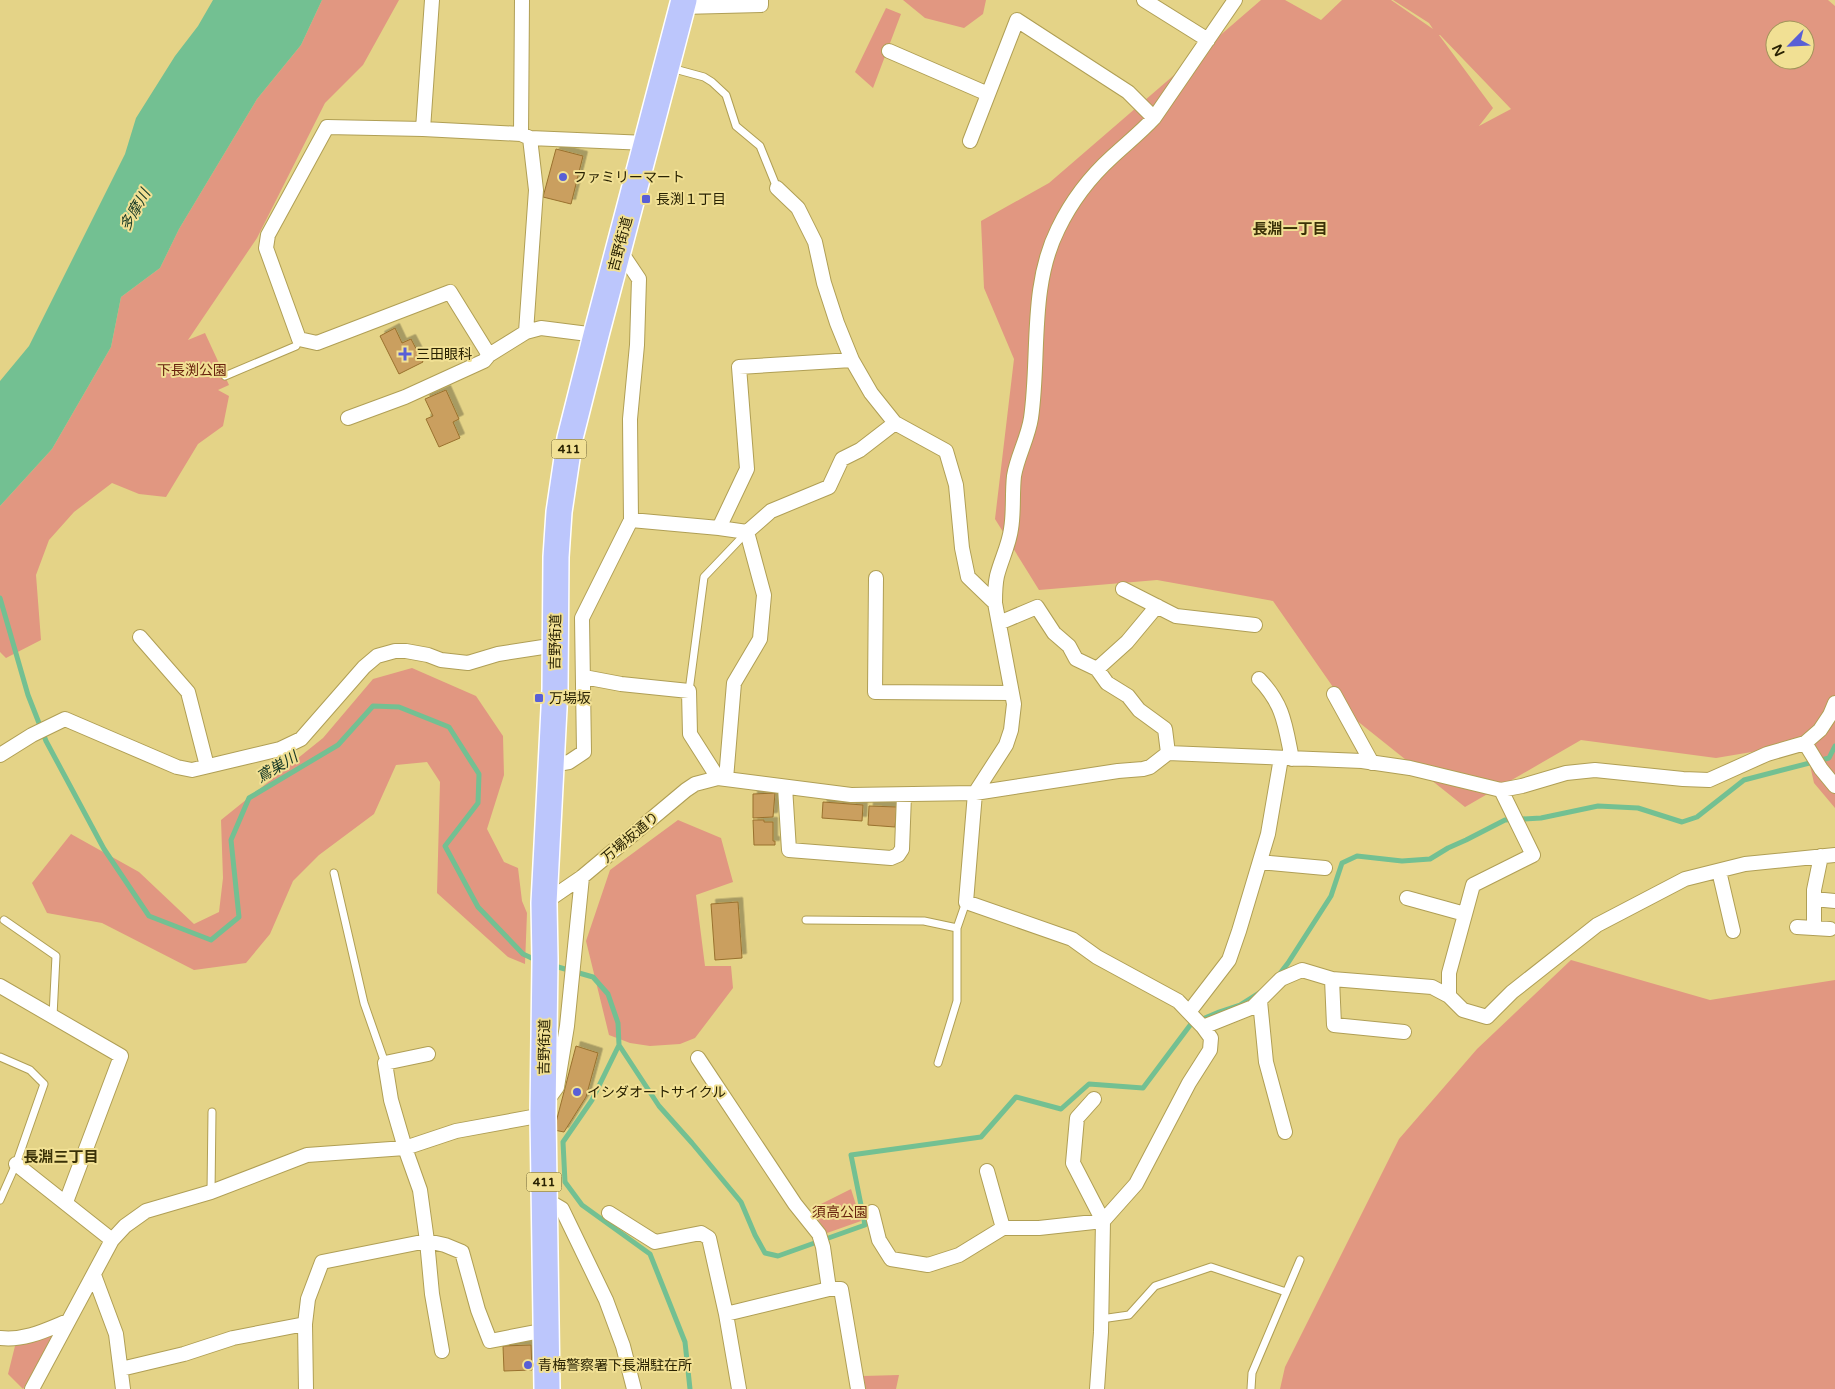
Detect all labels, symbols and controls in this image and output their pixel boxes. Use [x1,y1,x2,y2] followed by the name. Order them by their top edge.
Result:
[1765,20,1815,70] north arrow
[1769,41,1789,59] text: N
[573,169,685,186] place label: ファミリーマート
[557,171,569,183] marker: ファミリーマート
[116,184,155,234] water label: 多摩川
[656,191,726,208] place label: 長渕１丁目
[640,193,652,205] marker: 長渕１丁目
[605,215,636,273] street label: 吉野街道
[1252,220,1328,238] district label: 長淵一丁目
[416,346,472,363] place label: 三田眼科
[398,347,412,361] marker: 三田眼科
[157,362,227,379] park label: 下長渕公園
[552,439,586,458] road number: 411
[547,614,564,670] street label: 吉野街道
[549,690,591,707] place label: 万場坂
[533,692,545,704] marker: 万場坂
[253,747,303,786] water label: 鳶巣川
[598,808,663,866] street label: 万場坂通り
[536,1019,553,1075] street label: 吉野街道
[587,1084,726,1101] place label: イシダオートサイクル
[571,1086,583,1098] marker: イシダオートサイクル
[23,1148,99,1166] district label: 長淵三丁目
[526,1172,562,1192] road number: 411
[812,1204,868,1221] park label: 須高公園
[538,1357,692,1374] place label: 青梅警察署下長淵駐在所
[522,1359,534,1371] marker: 青梅警察署下長淵駐在所

